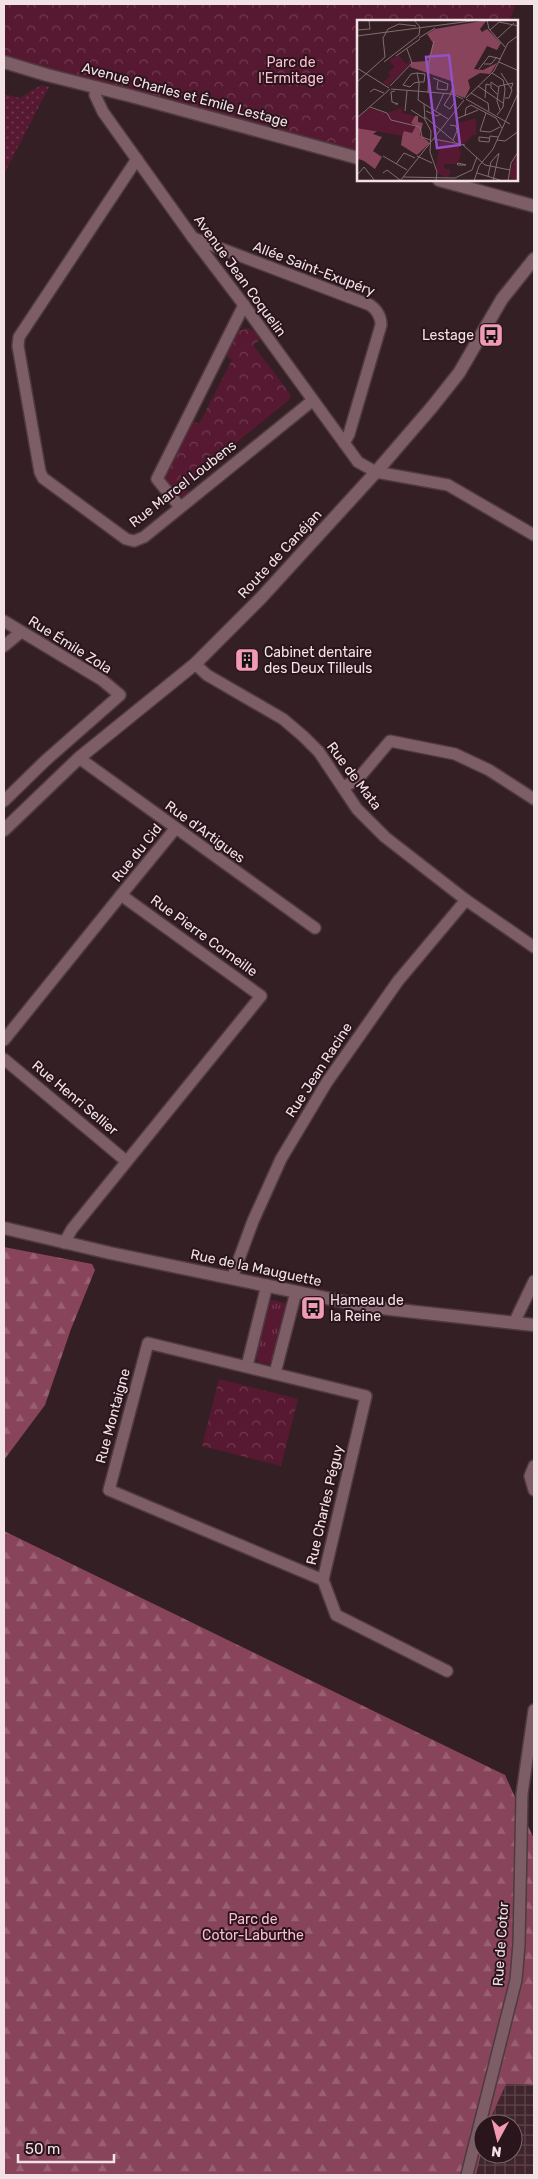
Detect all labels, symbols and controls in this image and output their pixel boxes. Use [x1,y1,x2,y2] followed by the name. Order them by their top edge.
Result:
[357,20,518,181] inset map
[258,54,324,87] park label: Parc de l'Ermitage
[80,58,290,131] street label: Avenue Charles et Émile Lestage
[190,212,290,340] street label: Avenue Jean Coquelin
[251,238,378,300] street label: Allée Saint-Exupéry
[478,322,504,348] bus stop icon: Lestage
[422,327,474,344] place label: Lestage
[126,437,240,531] street label: Rue Marcel Loubens
[235,506,325,602] street label: Route de Canéjan
[25,612,115,677] street label: Rue Émile Zola
[264,644,372,677] place label: Cabinet dentaire des Deux Tilleuls
[234,647,260,673] building icon: Cabinet dentaire des Deux Tilleuls
[323,739,385,813] street label: Rue de Mata
[162,797,248,867] street label: Rue d'Artigues
[108,820,166,886] street label: Rue du Cid
[147,892,261,981] street label: Rue Pierre Corneille
[282,1019,356,1121] street label: Rue Jean Racine
[28,1057,122,1139] street label: Rue Henri Sellier
[189,1246,323,1290] street label: Rue de la Mauguette
[330,1292,404,1325] place label: Hameau de la Reine
[300,1295,326,1321] bus stop icon: Hameau de la Reine
[92,1366,134,1465] street label: Rue Montaigne
[303,1443,347,1567] street label: Rue Charles Péguy
[490,1901,512,1987] street label: Rue de Cotor
[202,1911,304,1944] park label: Parc de Cotor-Laburthe
[473,2114,523,2164] north arrow
[18,2132,114,2164] scale bar
[25,2140,60,2158] text: 50 m
[490,2142,503,2160] text: N

